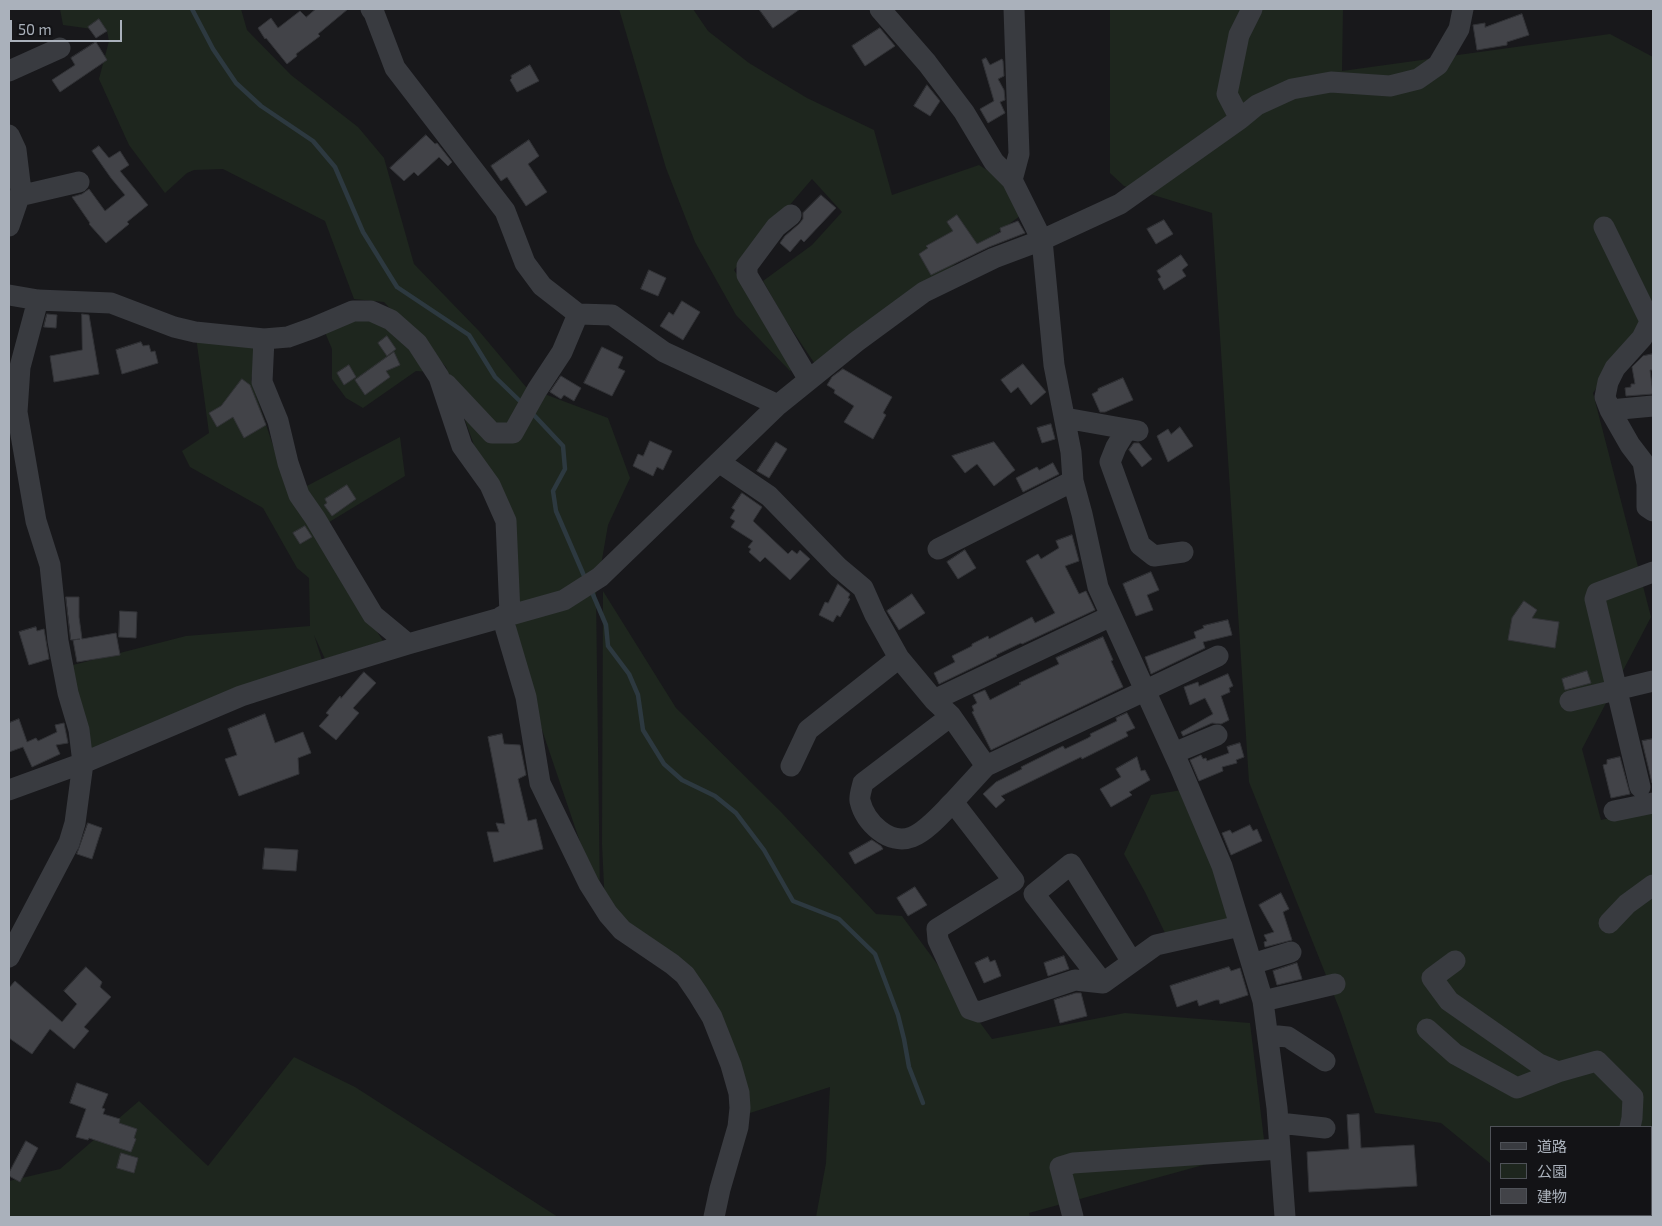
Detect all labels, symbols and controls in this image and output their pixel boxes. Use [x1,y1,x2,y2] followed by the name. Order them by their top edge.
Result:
[12,10,125,42] scale bar
[18,20,52,38] text: 50 m
[1490,1126,1652,1216] legend
[1537,1137,1567,1155] text: 道路
[1537,1162,1567,1180] text: 公園
[1537,1187,1567,1205] text: 建物

